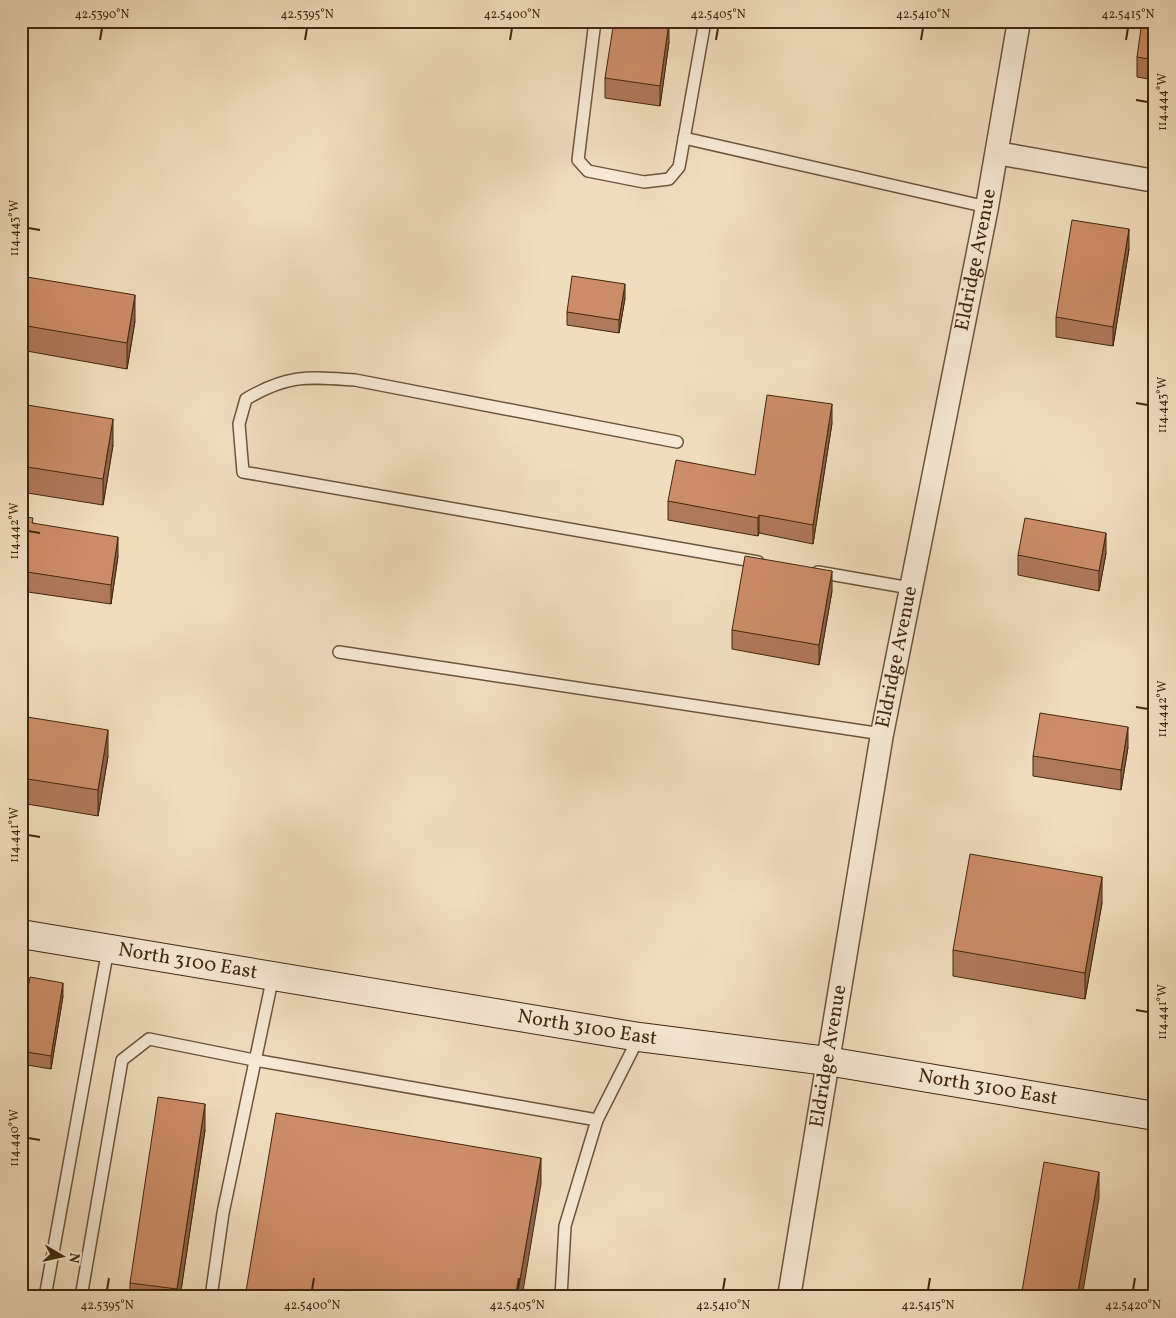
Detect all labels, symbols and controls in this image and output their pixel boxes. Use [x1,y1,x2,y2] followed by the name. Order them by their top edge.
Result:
[75,7,129,23] text: 42.5390°N
[280,7,334,23] text: 42.5395°N
[484,7,540,23] text: 42.5400°N
[690,7,746,23] text: 42.5405°N
[896,7,950,23] text: 42.5410°N
[1102,7,1155,23] text: 42.5415°N
[1155,73,1171,131] text: 114.444°W
[949,187,1004,333] street label: Eldridge Avenue
[7,200,23,256] text: 114.443°W
[1155,377,1171,433] text: 114.443°W
[7,503,23,559] text: 114.442°W
[869,584,925,731] street label: Eldridge Avenue
[1155,681,1171,737] text: 114.442°W
[7,807,23,863] text: 114.441°W
[116,936,259,987] street label: North 3100 East
[803,983,854,1130] street label: Eldridge Avenue
[1155,984,1171,1040] text: 114.441°W
[515,1003,659,1053] street label: North 3100 East
[916,1062,1060,1113] street label: North 3100 East
[7,1109,23,1167] text: 114.440°W
[38,1230,88,1280] north arrow
[63,1251,84,1264] text: N
[80,1298,134,1314] text: 42.5395°N
[284,1298,340,1314] text: 42.5400°N
[489,1298,545,1314] text: 42.5405°N
[696,1298,750,1314] text: 42.5410°N
[902,1298,955,1314] text: 42.5415°N
[1105,1298,1161,1314] text: 42.5420°N

